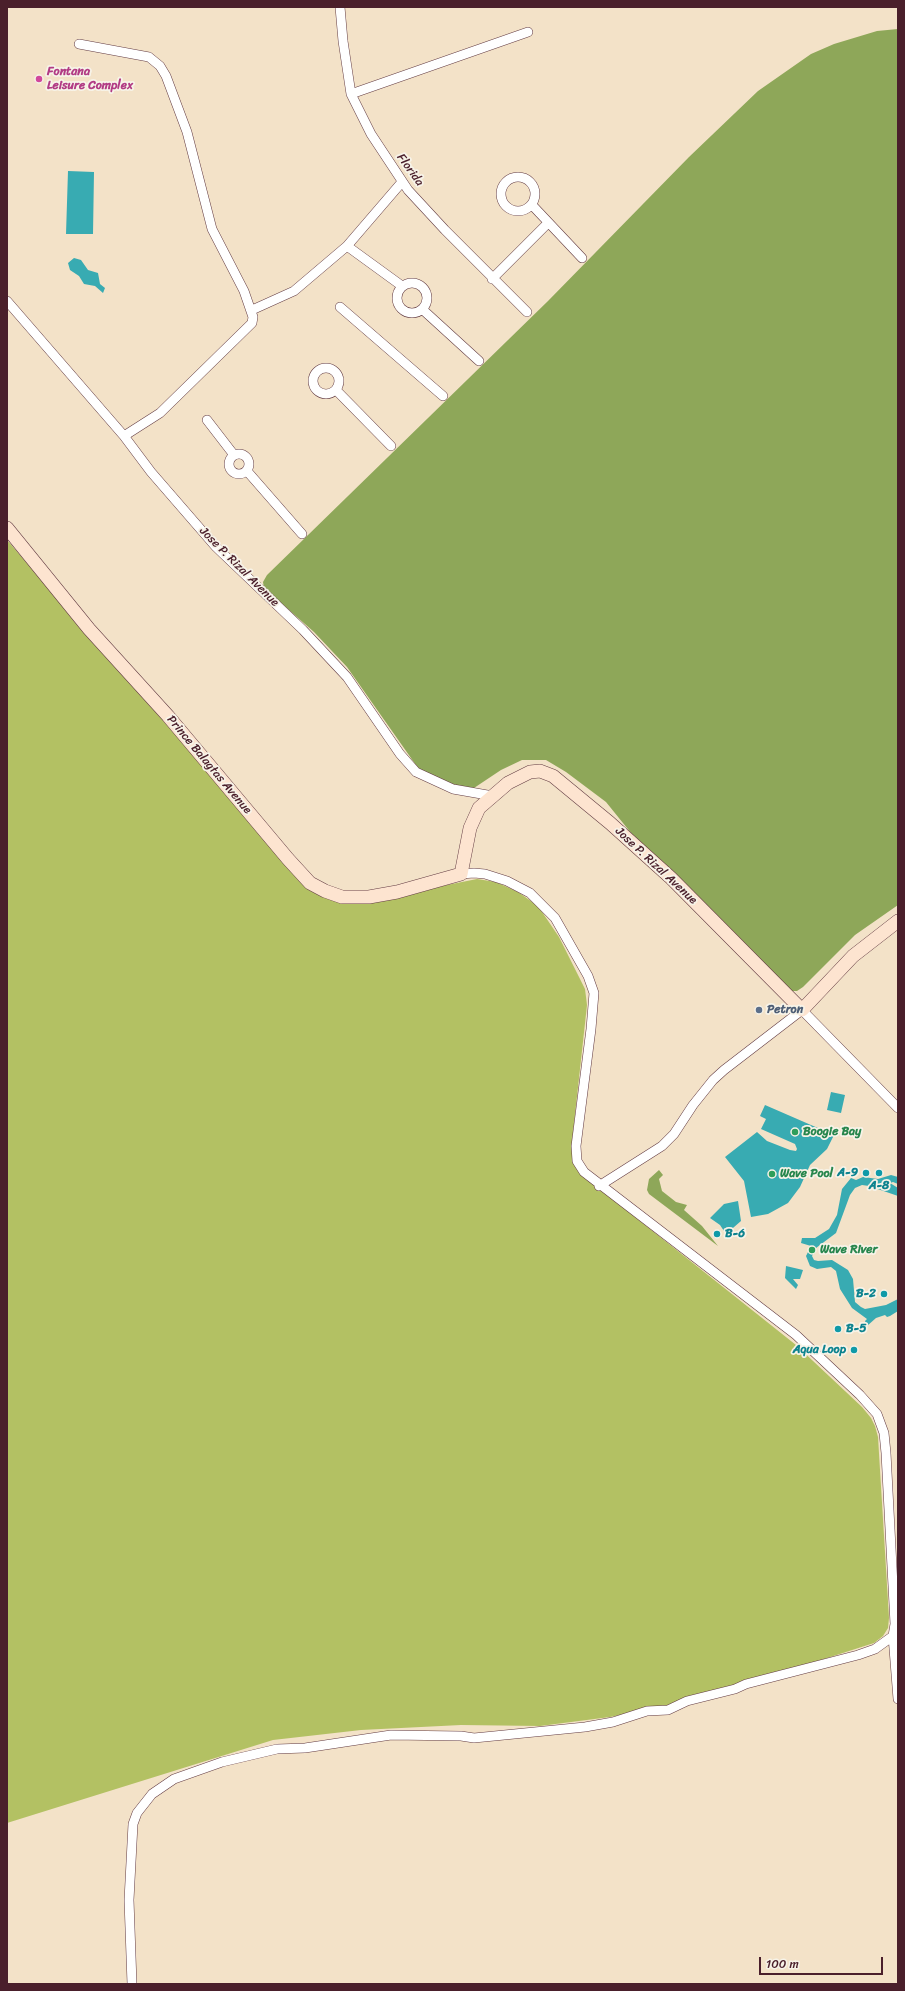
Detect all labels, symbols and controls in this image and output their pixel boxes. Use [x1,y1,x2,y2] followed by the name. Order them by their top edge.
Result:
[47,65,133,93] place label: Fontana Leisure Complex
[34,74,44,84] marker: Fontana Leisure Complex
[393,151,427,189] street label: Florida
[196,524,282,610] street label: Jose P. Rizal Avenue
[164,713,254,817] street label: Prince Balagtas Avenue
[612,824,700,908] street label: Jose P. Rizal Avenue
[767,1003,803,1017] place label: Petron
[754,1005,764,1015] marker: Petron
[803,1125,861,1139] place label: Boogie Bay
[790,1127,800,1137] marker: Boogie Bay
[837,1166,858,1180] place label: A-9
[780,1167,833,1181] place label: Wave Pool
[861,1168,871,1178] marker: A-9
[874,1168,884,1178] marker: A-8
[767,1169,777,1179] marker: Wave Pool
[869,1179,889,1193] place label: A-8
[725,1227,745,1241] place label: B-6
[712,1229,722,1239] marker: B-6
[820,1243,877,1257] place label: Wave River
[807,1245,817,1255] marker: Wave River
[856,1287,876,1301] place label: B-2
[879,1289,889,1299] marker: B-2
[846,1322,866,1336] place label: B-5
[833,1324,843,1334] marker: B-5
[793,1343,846,1357] place label: Aqua Loop
[849,1345,859,1355] marker: Aqua Loop
[761,1949,885,1975] scale bar
[766,1953,799,1975] text: 100 m

